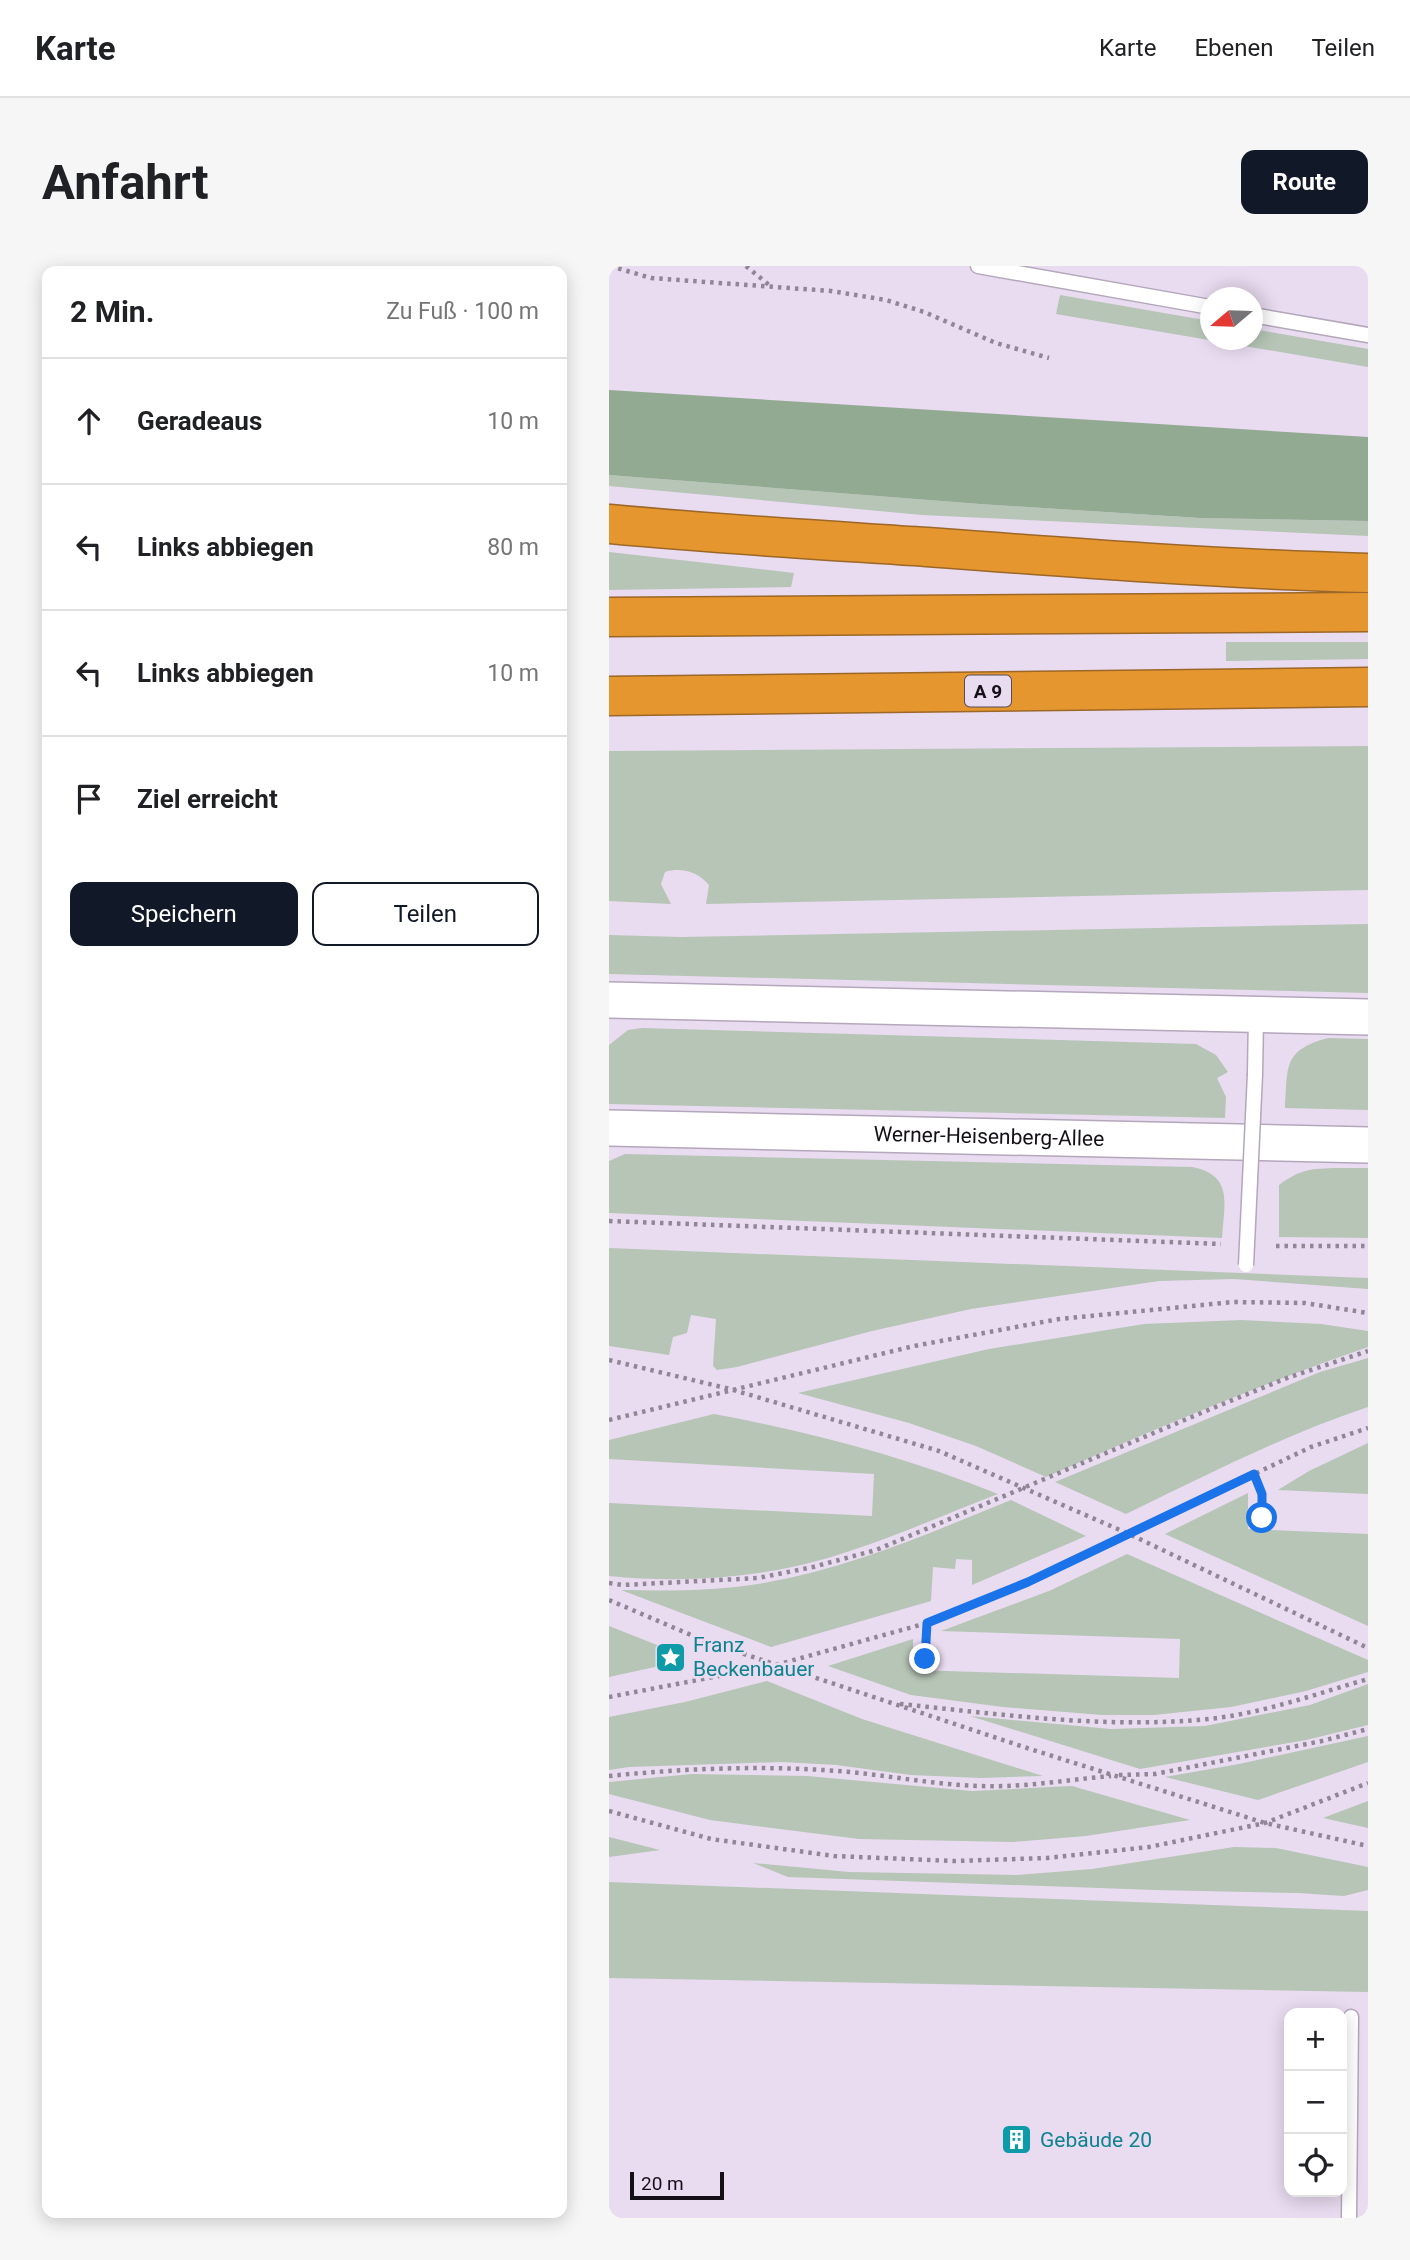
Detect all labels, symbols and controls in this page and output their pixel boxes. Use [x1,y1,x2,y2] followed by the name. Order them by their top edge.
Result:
[35,29,116,68] text: Karte
[1099,34,1156,62] text: Karte
[1194,34,1273,62] text: Ebenen
[1311,34,1375,62] text: Teilen
[1241,150,1368,214] button: Route
[42,154,209,211] text: Anfahrt
[1200,287,1263,350] north arrow
[70,294,154,329] text: 2 Min.
[386,298,539,325] text: Zu Fuß · 100 m
[70,402,108,440] icon: ahead
[137,406,262,436] text: Geradeaus
[487,408,539,435] text: 10 m
[70,528,108,566] icon: left
[137,532,314,562] text: Links abbiegen
[487,534,539,561] text: 80 m
[70,654,108,692] icon: left
[137,658,314,688] text: Links abbiegen
[487,660,539,687] text: 10 m
[965,676,1011,706] road number: A 9
[70,780,108,818] icon: arrive
[137,784,278,814] text: Ziel erreicht
[70,882,298,946] button: Speichern
[312,882,539,946] button: Teilen
[873,1122,1105,1151] street label: Werner-Heisenberg-Allee
[1246,1502,1277,1533] route start
[693,1633,814,1681] place label: Franz Beckenbauer
[653,1640,687,1674] place icon: Franz Beckenbauer
[909,1643,940,1674] route end
[1284,2008,1347,2197] map controls
[1284,2008,1347,2071] button: +
[1284,2071,1347,2134] button: −
[1000,2123,1034,2157] building icon: Gebäude 20
[1040,2128,1152,2152] place label: Gebäude 20
[1284,2134,1347,2197] button: locate
[630,2169,725,2201] scale bar
[641,2172,684,2195] text: 20 m

